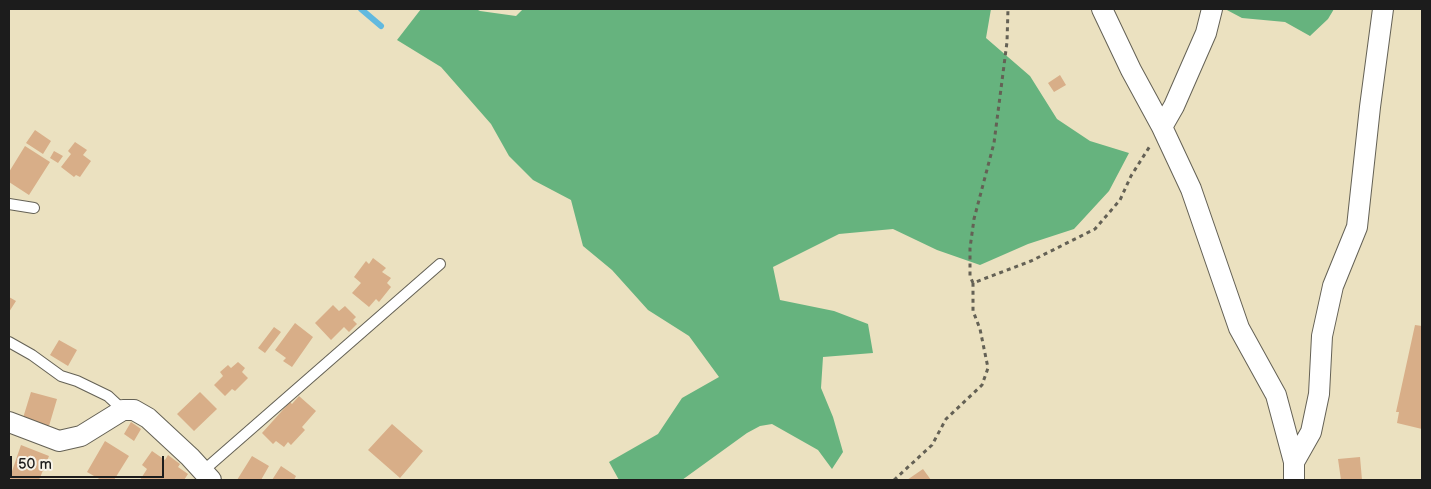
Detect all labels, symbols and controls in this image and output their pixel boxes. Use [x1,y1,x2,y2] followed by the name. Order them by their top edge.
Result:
[12,446,166,478] scale bar
[18,455,52,474] text: 50 m

